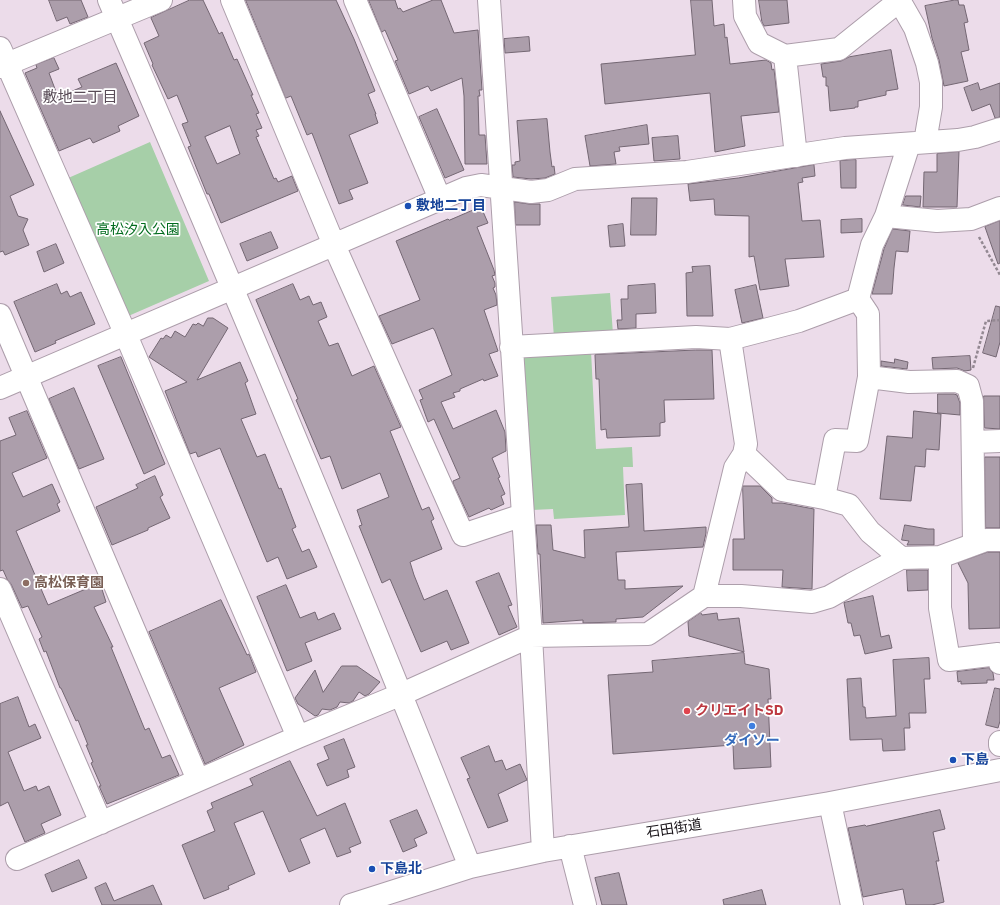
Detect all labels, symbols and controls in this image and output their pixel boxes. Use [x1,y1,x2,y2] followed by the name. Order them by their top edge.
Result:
[43,89,117,107] district label: 敷地二丁目
[416,198,486,214] place label: 敷地二丁目
[403,201,413,211] marker: 敷地二丁目
[96,222,180,238] park label: 高松汐入公園
[34,575,104,591] place label: 高松保育園
[21,578,31,588] marker: 高松保育園
[695,703,783,719] place label: クリエイトSD
[682,706,692,716] marker: クリエイトSD
[747,721,757,731] marker: ダイソー
[724,733,780,749] place label: ダイソー
[961,752,989,768] place label: 下島
[948,755,958,765] marker: 下島
[645,816,703,842] street label: 石田街道
[380,861,422,877] place label: 下島北
[367,864,377,874] marker: 下島北

